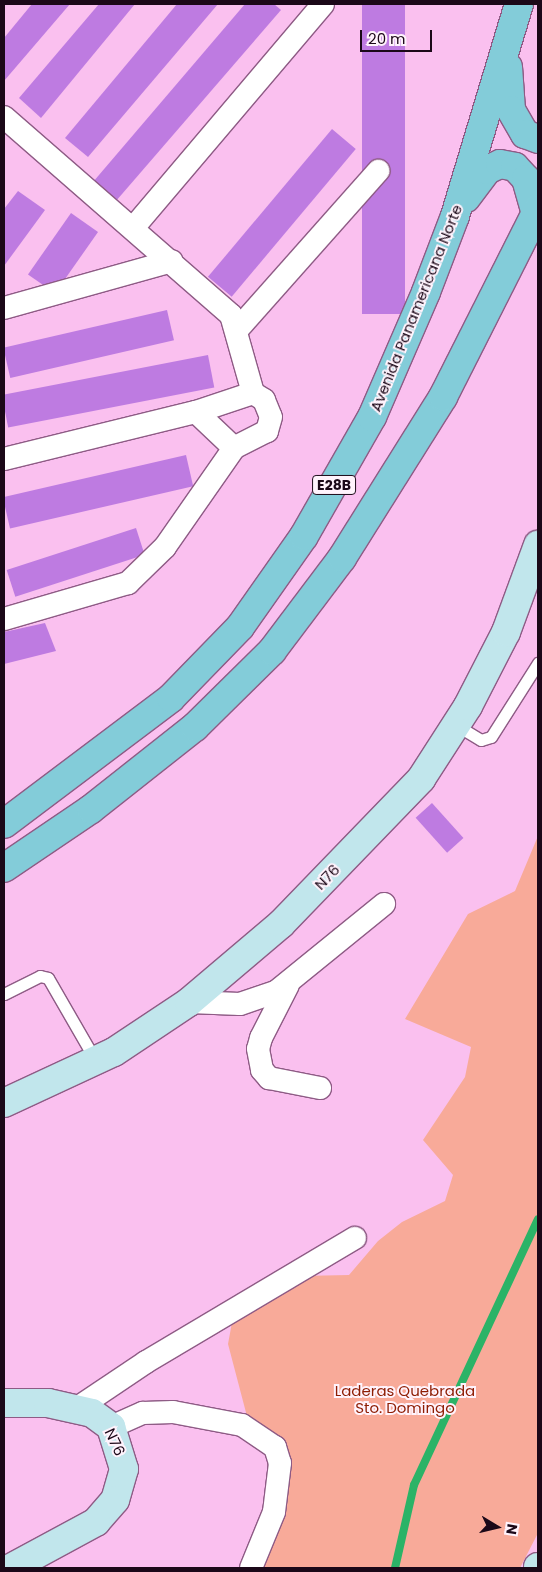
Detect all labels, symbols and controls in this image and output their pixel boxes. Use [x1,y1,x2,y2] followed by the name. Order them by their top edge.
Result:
[362,20,434,52] scale bar
[368,28,406,49] text: 20 m
[366,202,466,414] street label: Avenida Panamericana Norte
[312,474,356,496] road number: E28B
[311,861,343,893] street label: N76
[335,1381,475,1416] park label: Laderas Quebrada Sto. Domingo
[101,1425,129,1459] street label: N76
[472,1502,522,1552] north arrow
[501,1523,523,1536] text: N

